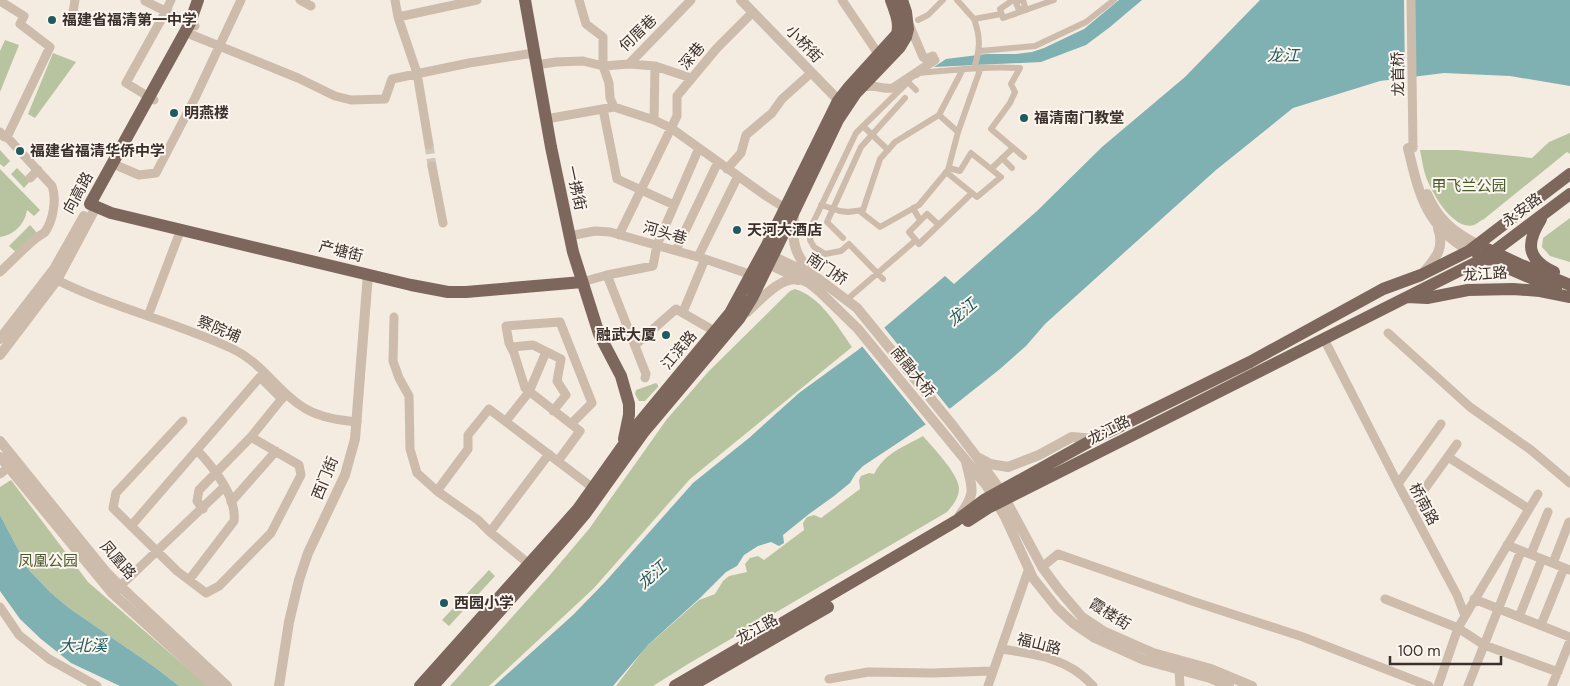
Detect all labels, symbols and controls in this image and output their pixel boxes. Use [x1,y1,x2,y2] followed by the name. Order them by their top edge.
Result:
[62,10,197,30] place label: 福建省福清第一中学
[615,10,661,56] street label: 何厝巷
[46,14,58,26] marker: 福建省福清第一中学
[781,21,827,67] street label: 小桥街
[675,38,709,74] street label: 深巷
[1267,45,1301,66] water label: 龙江
[1388,51,1408,97] street label: 龙首桥
[184,103,229,123] place label: 明燕楼
[168,107,180,119] marker: 明燕楼
[1034,108,1124,128] place label: 福清南门教堂
[1018,112,1030,124] marker: 福清南门教堂
[30,141,165,161] place label: 福建省福清华侨中学
[14,145,26,157] marker: 福建省福清华侨中学
[562,164,590,212] street label: 一拂街
[58,168,98,218] street label: 向高路
[1431,176,1507,196] park label: 甲飞兰公园
[1498,188,1546,232] street label: 永安路
[641,217,689,249] street label: 河头巷
[747,220,822,240] place label: 天河大酒店
[731,224,743,236] marker: 天河大酒店
[317,236,365,266] street label: 产塘街
[803,248,851,290] street label: 南门桥
[1462,262,1508,286] street label: 龙江路
[943,292,983,330] water label: 龙江
[194,311,244,347] street label: 察院埔
[596,325,656,345] place label: 融武大厦
[657,326,701,374] street label: 江滨路
[660,329,672,341] marker: 融武大厦
[886,342,940,402] street label: 南融大桥
[1084,411,1134,449] street label: 龙江路
[307,453,343,503] street label: 西门街
[1405,479,1443,529] street label: 桥南路
[96,536,140,584] street label: 凤凰路
[18,551,78,571] park label: 凤凰公园
[633,555,672,594] water label: 龙江
[454,593,514,613] place label: 西园小学
[1086,594,1134,634] street label: 霞楼街
[438,597,450,609] marker: 西园小学
[732,609,782,649] street label: 龙江路
[1015,629,1063,659] street label: 福山路
[1390,634,1501,666] scale bar
[59,635,109,656] water label: 大北溪
[1398,641,1441,661] text: 100 m

